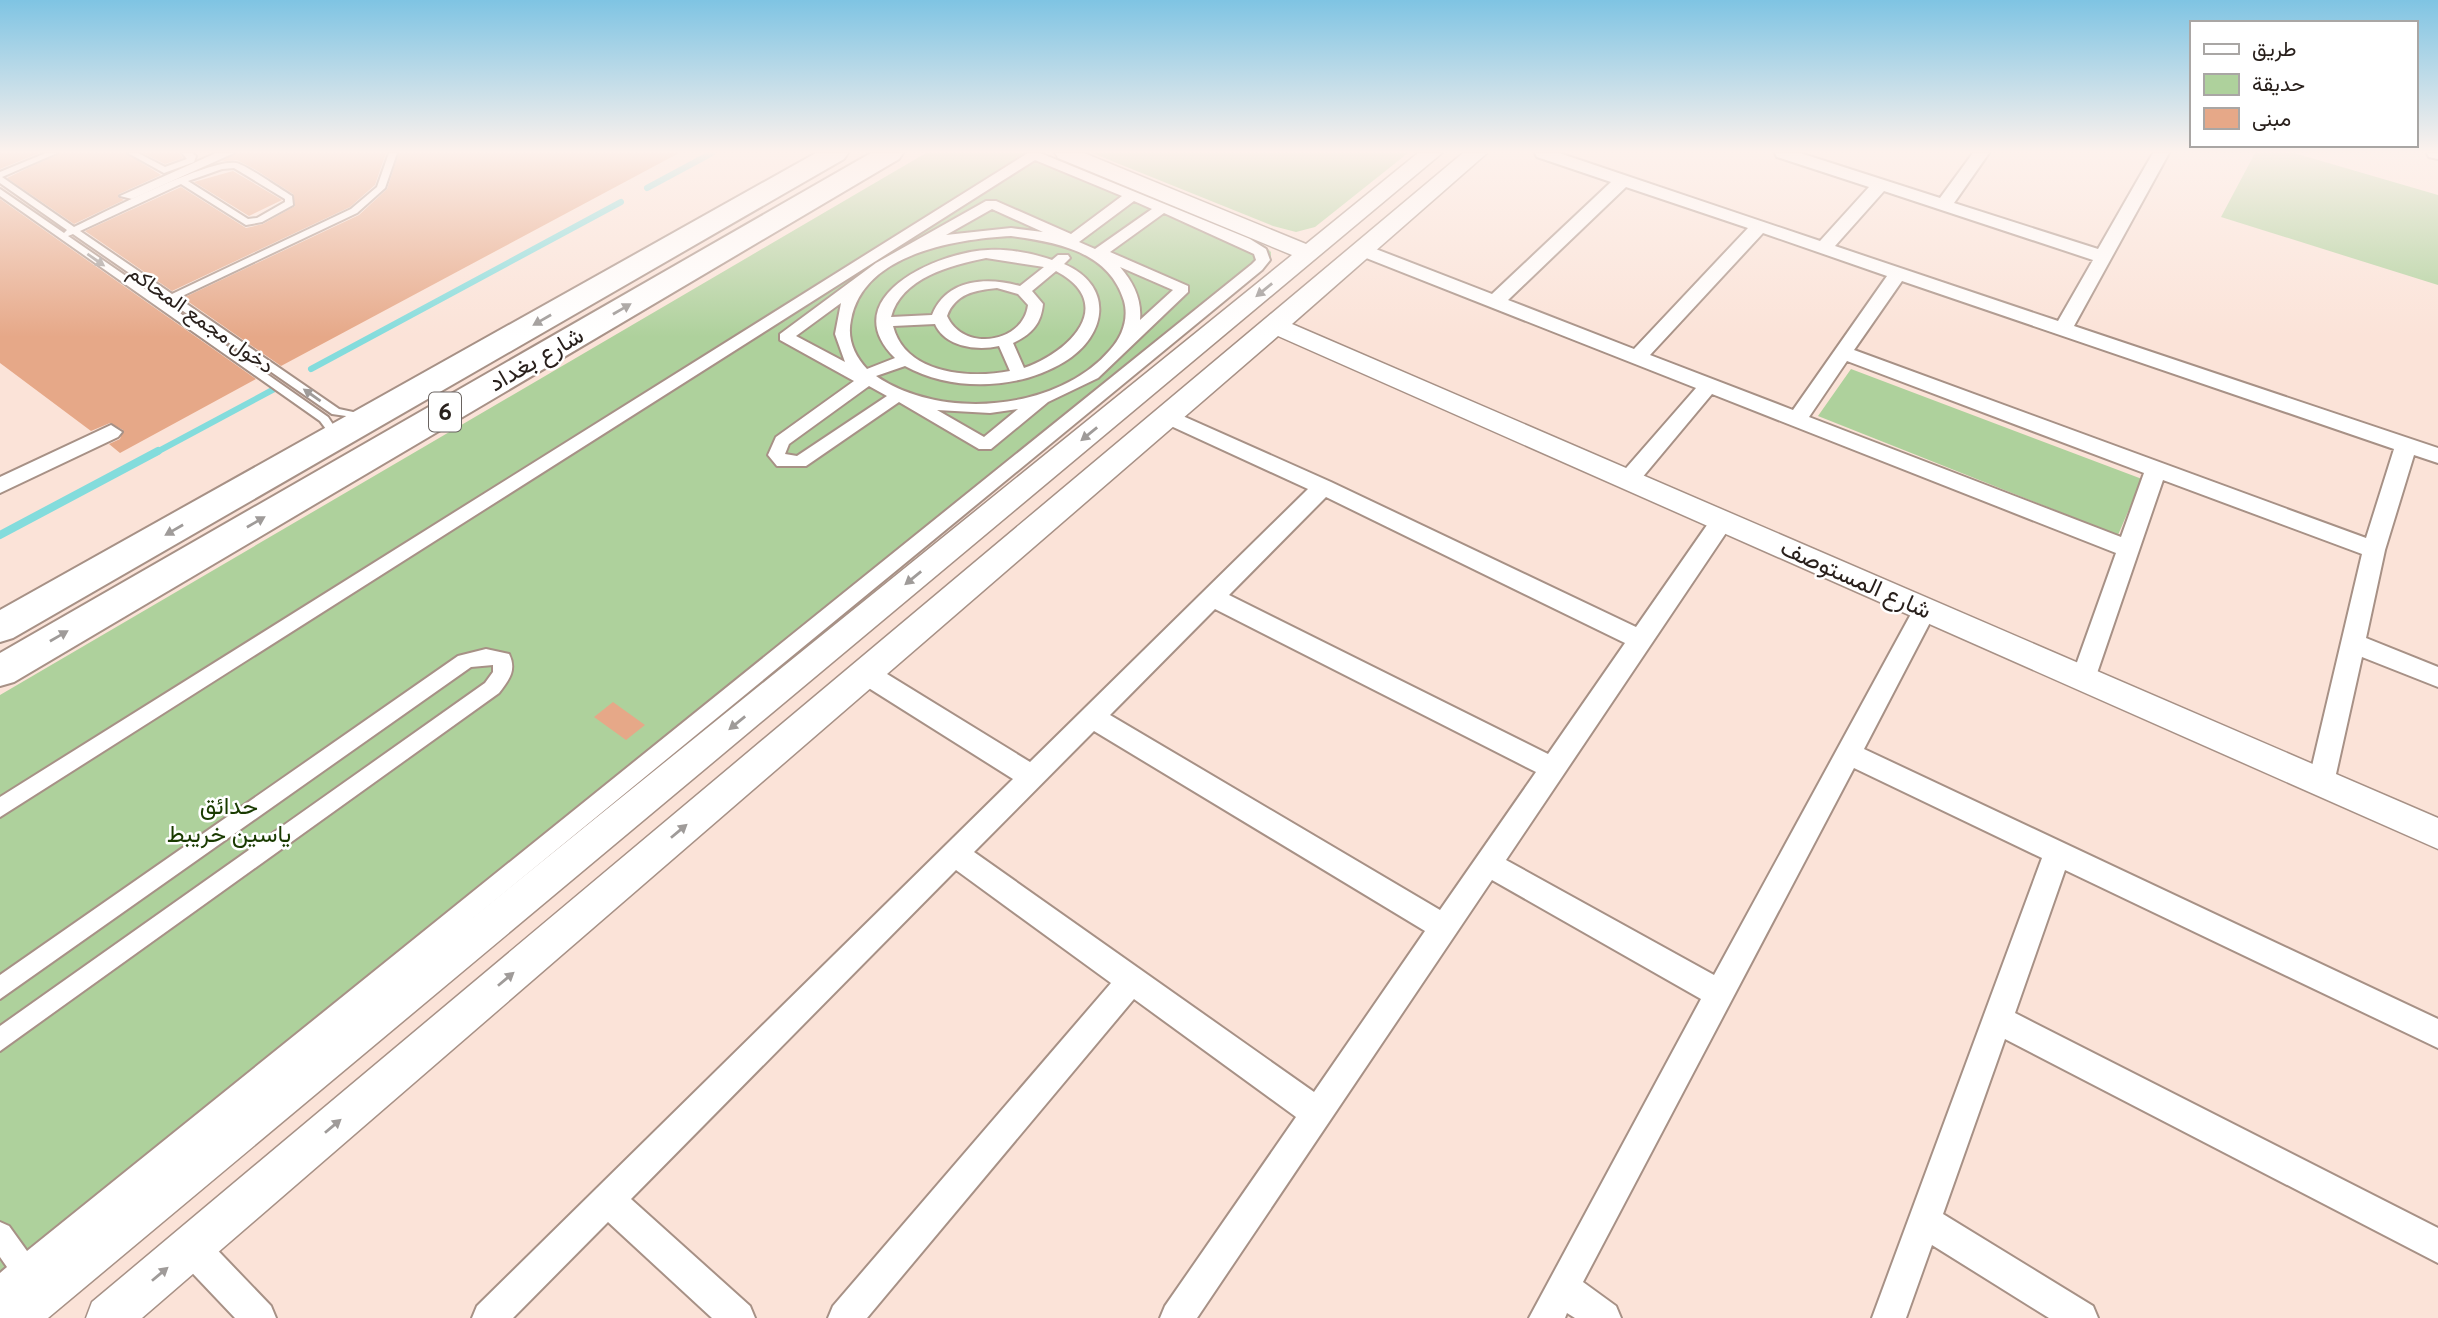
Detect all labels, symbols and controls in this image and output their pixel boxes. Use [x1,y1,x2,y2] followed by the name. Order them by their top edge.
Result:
[2190,21,2417,147] legend
[2252,37,2297,64] text: طريق
[2252,72,2305,99] text: حديقة
[2252,107,2291,134] text: مبنى
[87,253,105,267] one-way arrow
[122,260,278,381] street label: دخول مجمع المحاكم
[1256,282,1274,297] one-way arrow
[612,304,632,316] one-way arrow
[532,314,551,326] one-way arrow
[484,322,590,400] street label: شارع بغداد
[303,388,321,402] one-way arrow
[429,392,461,432] road number: 6
[1080,426,1097,441] one-way arrow
[246,516,265,528] one-way arrow
[164,524,183,536] one-way arrow
[1775,534,1935,627] street label: شارع المستوصف
[904,571,922,586] one-way arrow
[49,630,69,642] one-way arrow
[728,715,746,731] one-way arrow
[167,793,291,851] park label: حدائق ياسين خريبط
[671,824,688,839] one-way arrow
[497,971,515,987] one-way arrow
[324,1118,342,1134] one-way arrow
[151,1267,168,1282] one-way arrow

